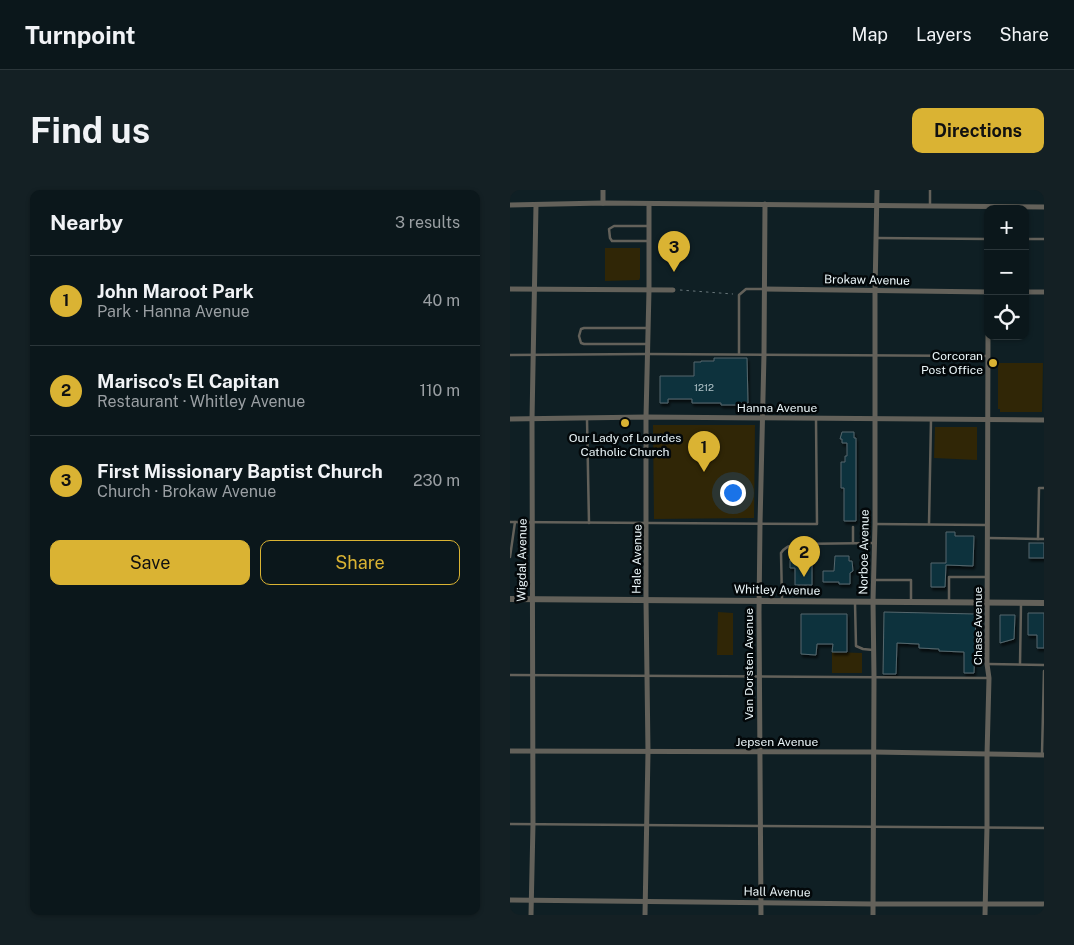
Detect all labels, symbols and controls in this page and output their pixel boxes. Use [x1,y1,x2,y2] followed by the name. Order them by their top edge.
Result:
[25,21,135,49] text: Turnpoint
[852,24,888,45] text: Map
[916,24,972,45] text: Layers
[1000,24,1049,45] text: Share
[912,108,1044,153] button: Directions
[30,110,150,151] text: Find us
[984,205,1029,340] map controls
[984,205,1029,250] button: +
[50,210,123,235] text: Nearby
[395,213,460,232] text: 3 results
[658,231,690,272] pin: 3
[984,250,1029,295] button: −
[824,272,910,288] street label: Brokaw Avenue
[97,280,254,302] text: John Maroot Park
[63,291,69,310] text: 1
[422,291,460,310] text: 40 m
[984,295,1029,340] button: locate
[97,302,250,321] text: Park · Hanna Avenue
[921,349,983,377] place label: Corcoran Post Office
[987,357,999,369] marker: Corcoran Post Office
[97,370,279,392] text: Marisco's El Capitan
[61,381,71,400] text: 2
[419,381,460,400] text: 110 m
[694,381,714,393] house number: 1212
[97,392,305,411] text: Restaurant · Whitley Avenue
[737,401,817,415] street label: Hanna Avenue
[619,417,631,429] marker: Our Lady of Lourdes Catholic Church
[569,431,681,459] place label: Our Lady of Lourdes Catholic Church
[688,431,720,472] pin: 1
[97,460,383,482] text: First Missionary Baptist Church
[61,471,71,490] text: 3
[413,471,460,490] text: 230 m
[720,480,746,506] your location
[97,482,276,501] text: Church · Brokaw Avenue
[856,509,872,595] street label: Norboe Avenue
[514,518,530,602] street label: Wigdal Avenue
[629,524,645,594] street label: Hale Avenue
[788,536,820,577] pin: 2
[50,540,250,585] button: Save
[260,540,460,585] button: Share
[734,582,821,598] street label: Whitley Avenue
[971,586,985,665] street label: Chase Avenue
[742,608,756,720] street label: Van Dorsten Avenue
[736,735,818,749] street label: Jepsen Avenue
[743,884,811,900] street label: Hall Avenue

